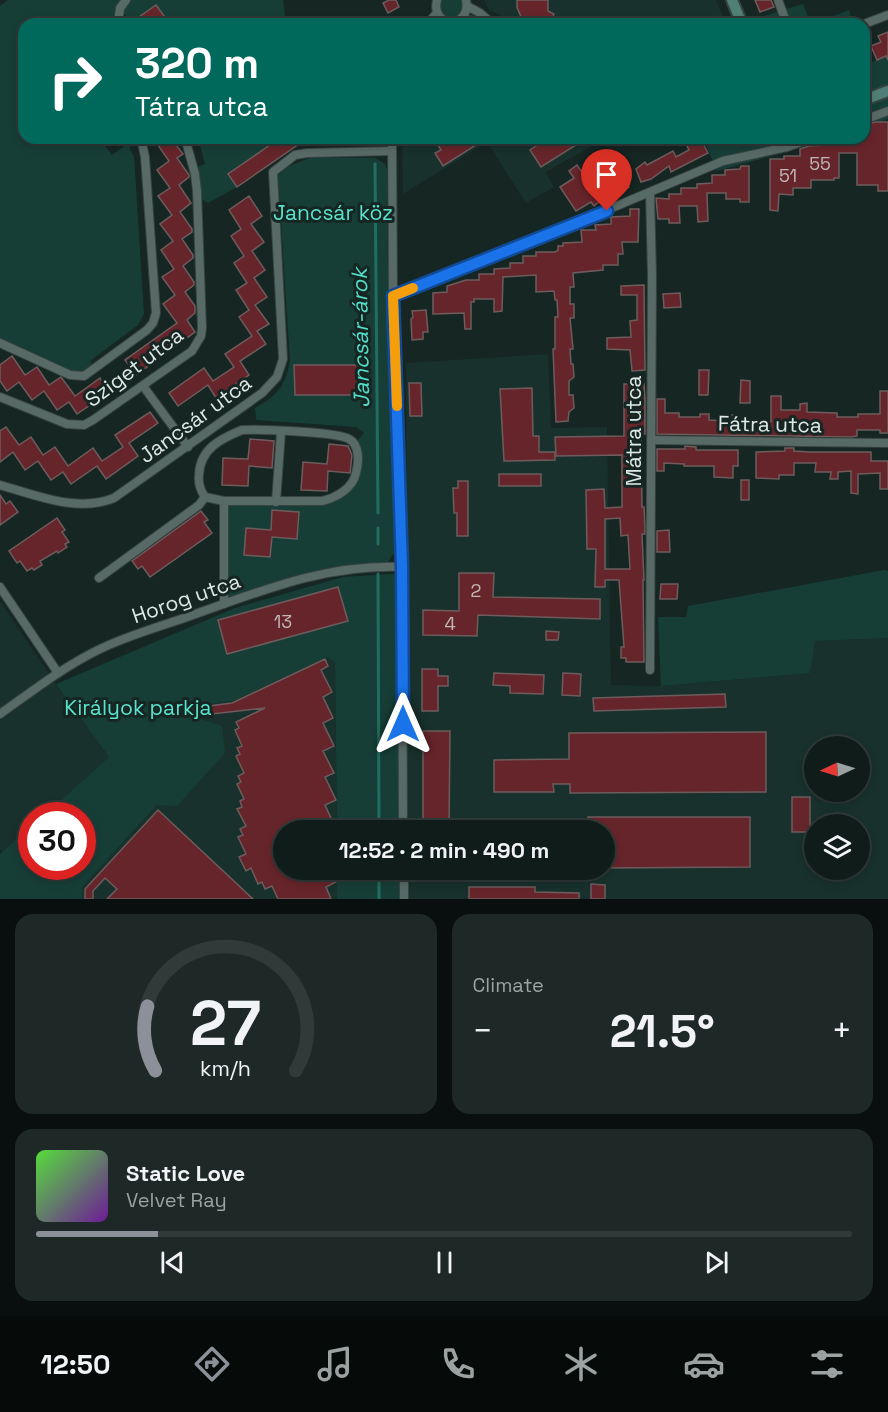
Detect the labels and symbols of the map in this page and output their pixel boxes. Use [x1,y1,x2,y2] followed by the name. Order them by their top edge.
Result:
[581,149,632,211] pin
[809,152,831,175] house number: 55
[779,164,797,187] house number: 51
[273,199,393,226] park label: Jancsár köz
[345,266,375,408] water label: Jancsár-árok
[79,321,189,413] street label: Sziget utca
[133,369,257,469] street label: Jancsár utca
[620,375,647,487] street label: Mátra utca
[718,410,822,438] street label: Fátra utca
[128,567,244,629] street label: Horog utca
[471,579,481,602] house number: 2
[274,610,292,633] house number: 13
[444,612,456,635] house number: 4
[371,692,435,756] position arrow
[64,694,212,721] park label: Királyok parkja
[804,736,870,802] north arrow
[18,802,96,880] speed limit sign: 30

